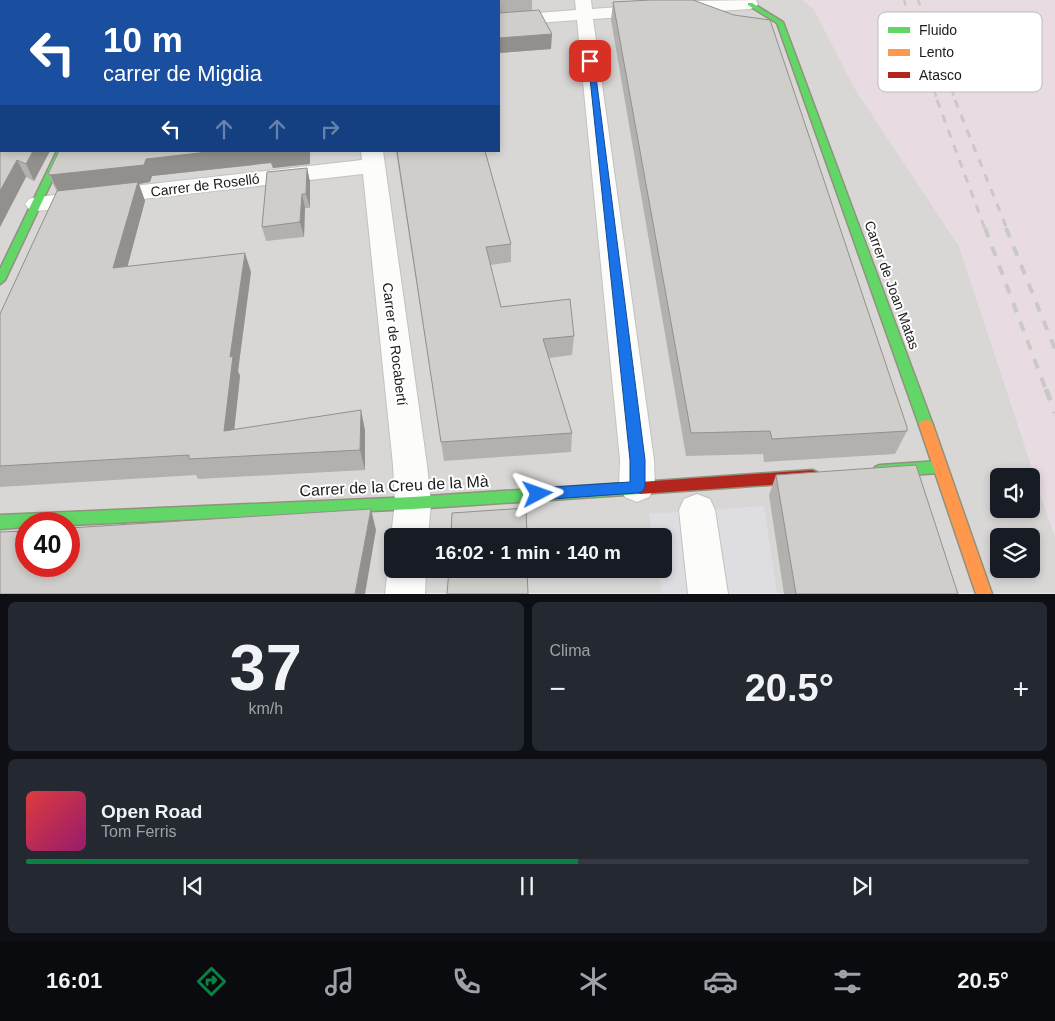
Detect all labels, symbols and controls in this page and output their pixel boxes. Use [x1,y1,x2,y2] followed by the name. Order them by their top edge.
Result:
[878,12,1042,92] legend
[20,20,85,85] icon: left
[103,20,183,59] text: 10 m
[919,22,957,38] text: Fluido
[569,40,611,82] pin
[919,44,954,60] text: Lento
[576,47,604,75] icon: arrive
[103,61,262,86] text: carrer de Migdia
[919,67,962,83] text: Atasco
[157,115,185,143] icon: left
[210,115,238,143] icon: ahead
[263,115,291,143] icon: ahead
[316,115,344,143] icon: right
[150,170,261,200] street label: Carrer de Roselló
[861,219,923,351] street label: Carrer de Joan Matas
[380,282,410,406] street label: Carrer de Rocabertí
[511,467,563,519] position arrow
[990,468,1040,578] map controls
[990,468,1040,518] button: sound
[299,473,489,499] street label: Carrer de la Creu de la Mà
[15,512,80,577] speed limit sign: 40
[990,528,1040,578] button: layers
[435,542,621,563] text: 16:02 · 1 min · 140 m
[230,631,302,704] text: 37
[550,642,590,659] text: Clima
[745,667,834,709] text: 20.5°
[550,673,566,704] text: −
[1013,673,1029,704] text: +
[248,700,283,717] text: km/h
[101,801,202,822] text: Open Road
[101,823,177,840] text: Tom Ferris
[179,872,207,900] icon: previous
[513,872,541,900] icon: pause
[848,872,876,900] icon: next
[194,964,229,999] icon: directions
[322,964,357,999] icon: music
[449,964,484,999] icon: phone
[576,964,611,999] icon: climate
[703,964,738,999] icon: car
[830,964,865,999] icon: filters
[46,968,102,993] text: 16:01
[957,968,1009,993] text: 20.5°

